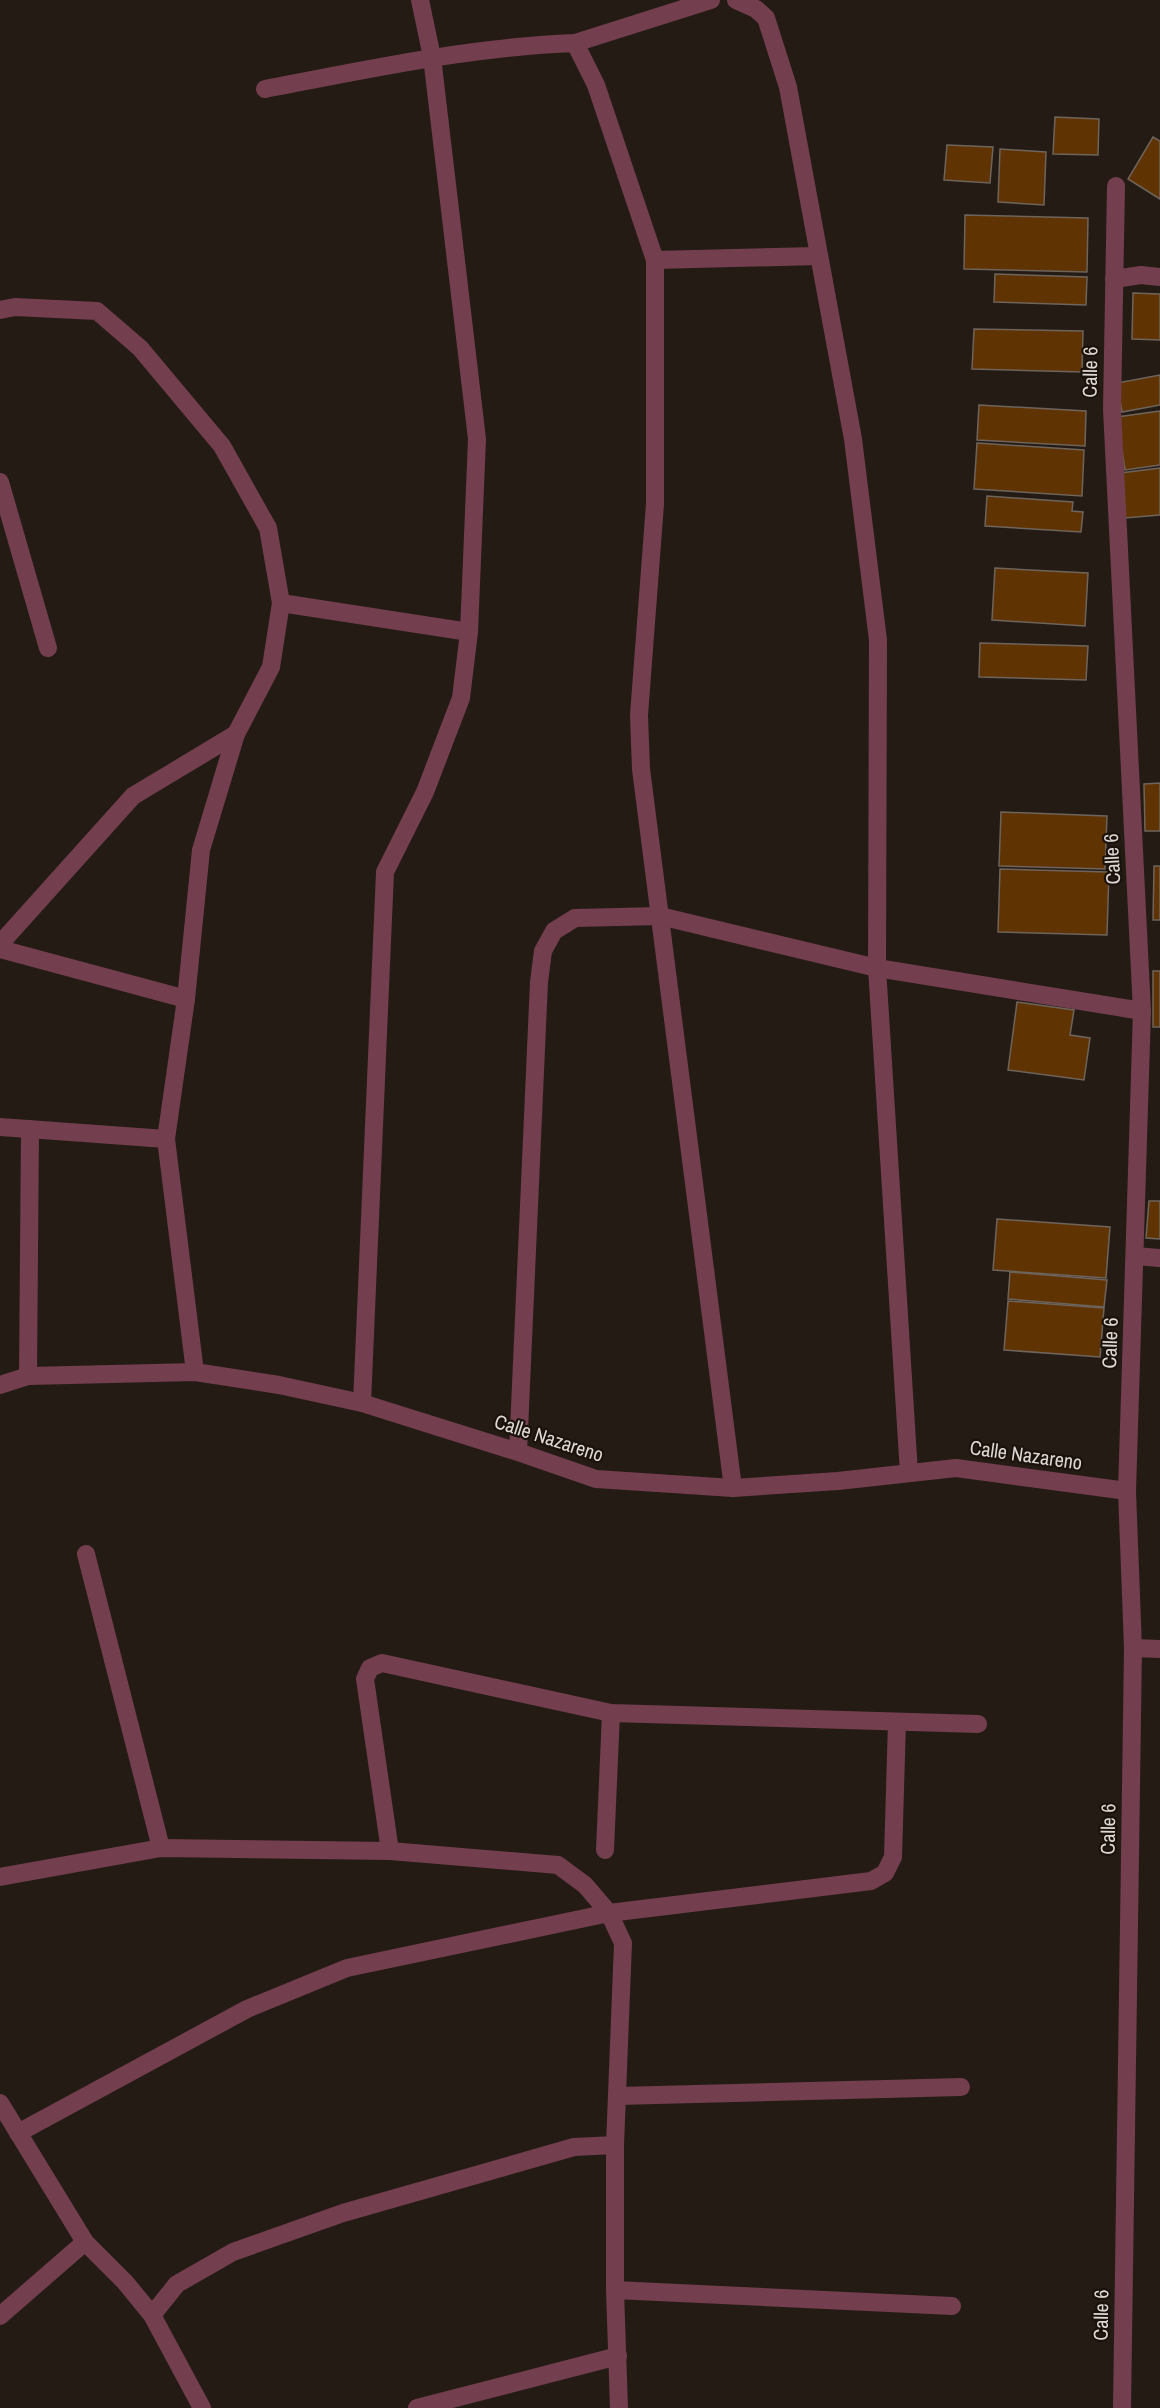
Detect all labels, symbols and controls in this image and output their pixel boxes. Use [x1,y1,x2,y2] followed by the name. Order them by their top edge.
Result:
[1076,346,1103,398] street label: Calle 6
[1097,833,1126,885] street label: Calle 6
[1095,1317,1124,1369] street label: Calle 6
[491,1407,607,1468] street label: Calle Nazareno
[968,1433,1084,1476] street label: Calle Nazareno
[1094,1803,1121,1855] street label: Calle 6
[1087,2289,1114,2341] street label: Calle 6

